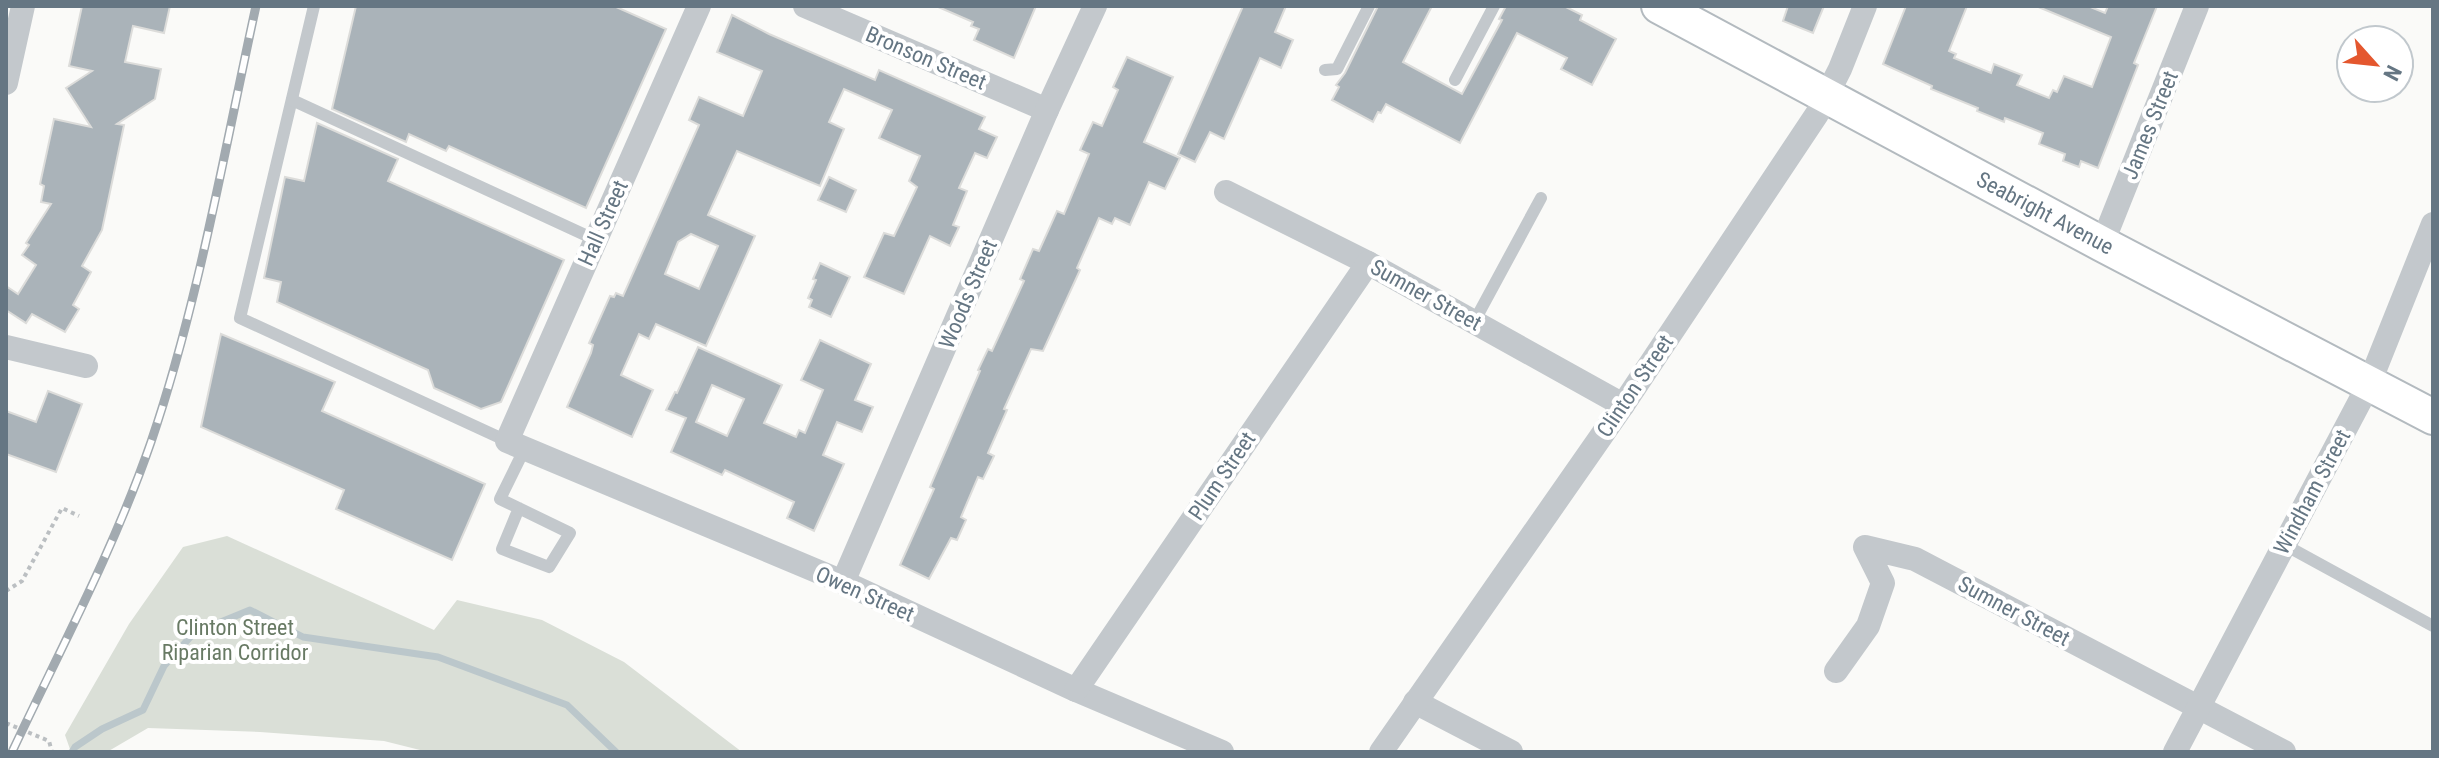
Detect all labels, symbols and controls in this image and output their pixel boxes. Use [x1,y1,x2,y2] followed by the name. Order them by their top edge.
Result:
[862,21,990,95] street label: Bronson Street
[2335,24,2415,104] north arrow
[2378,61,2407,85] text: N
[2117,67,2183,183] street label: James Street
[1972,166,2118,260] street label: Seabright Avenue
[573,176,633,270] street label: Hall Street
[934,236,1002,352] street label: Woods Street
[1366,254,1486,336] street label: Sumner Street
[1592,330,1678,442] street label: Clinton Street
[2269,425,2355,559] street label: Windham Street
[1183,427,1261,525] street label: Plum Street
[812,561,918,627] street label: Owen Street
[1954,571,2074,651] street label: Sumner Street
[162,615,309,665] park label: Clinton Street Riparian Corridor

